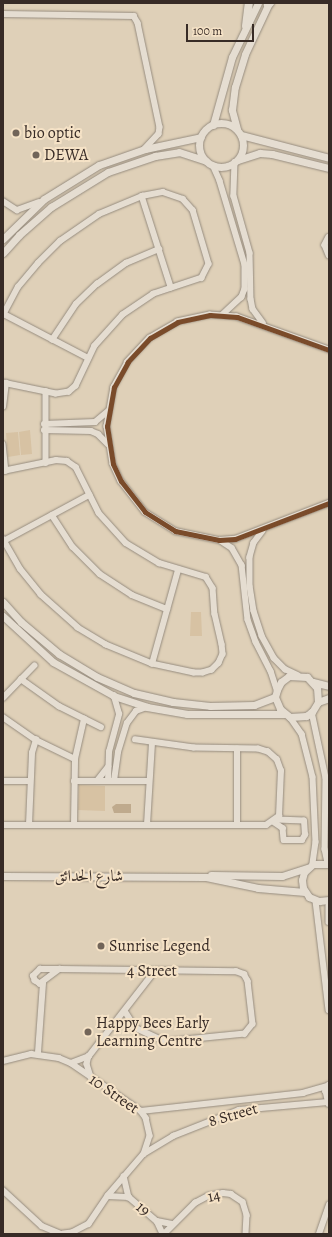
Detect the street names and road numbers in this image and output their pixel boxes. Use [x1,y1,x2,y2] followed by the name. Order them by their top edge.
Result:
[55,866,123,886] street label: شارع الحدائق
[127,961,177,981] street label: 4 Street
[85,1070,143,1118] street label: 10 Street
[206,1099,260,1131] street label: 8 Street
[206,1185,222,1207] street label: 14
[132,1198,154,1220] street label: 19

